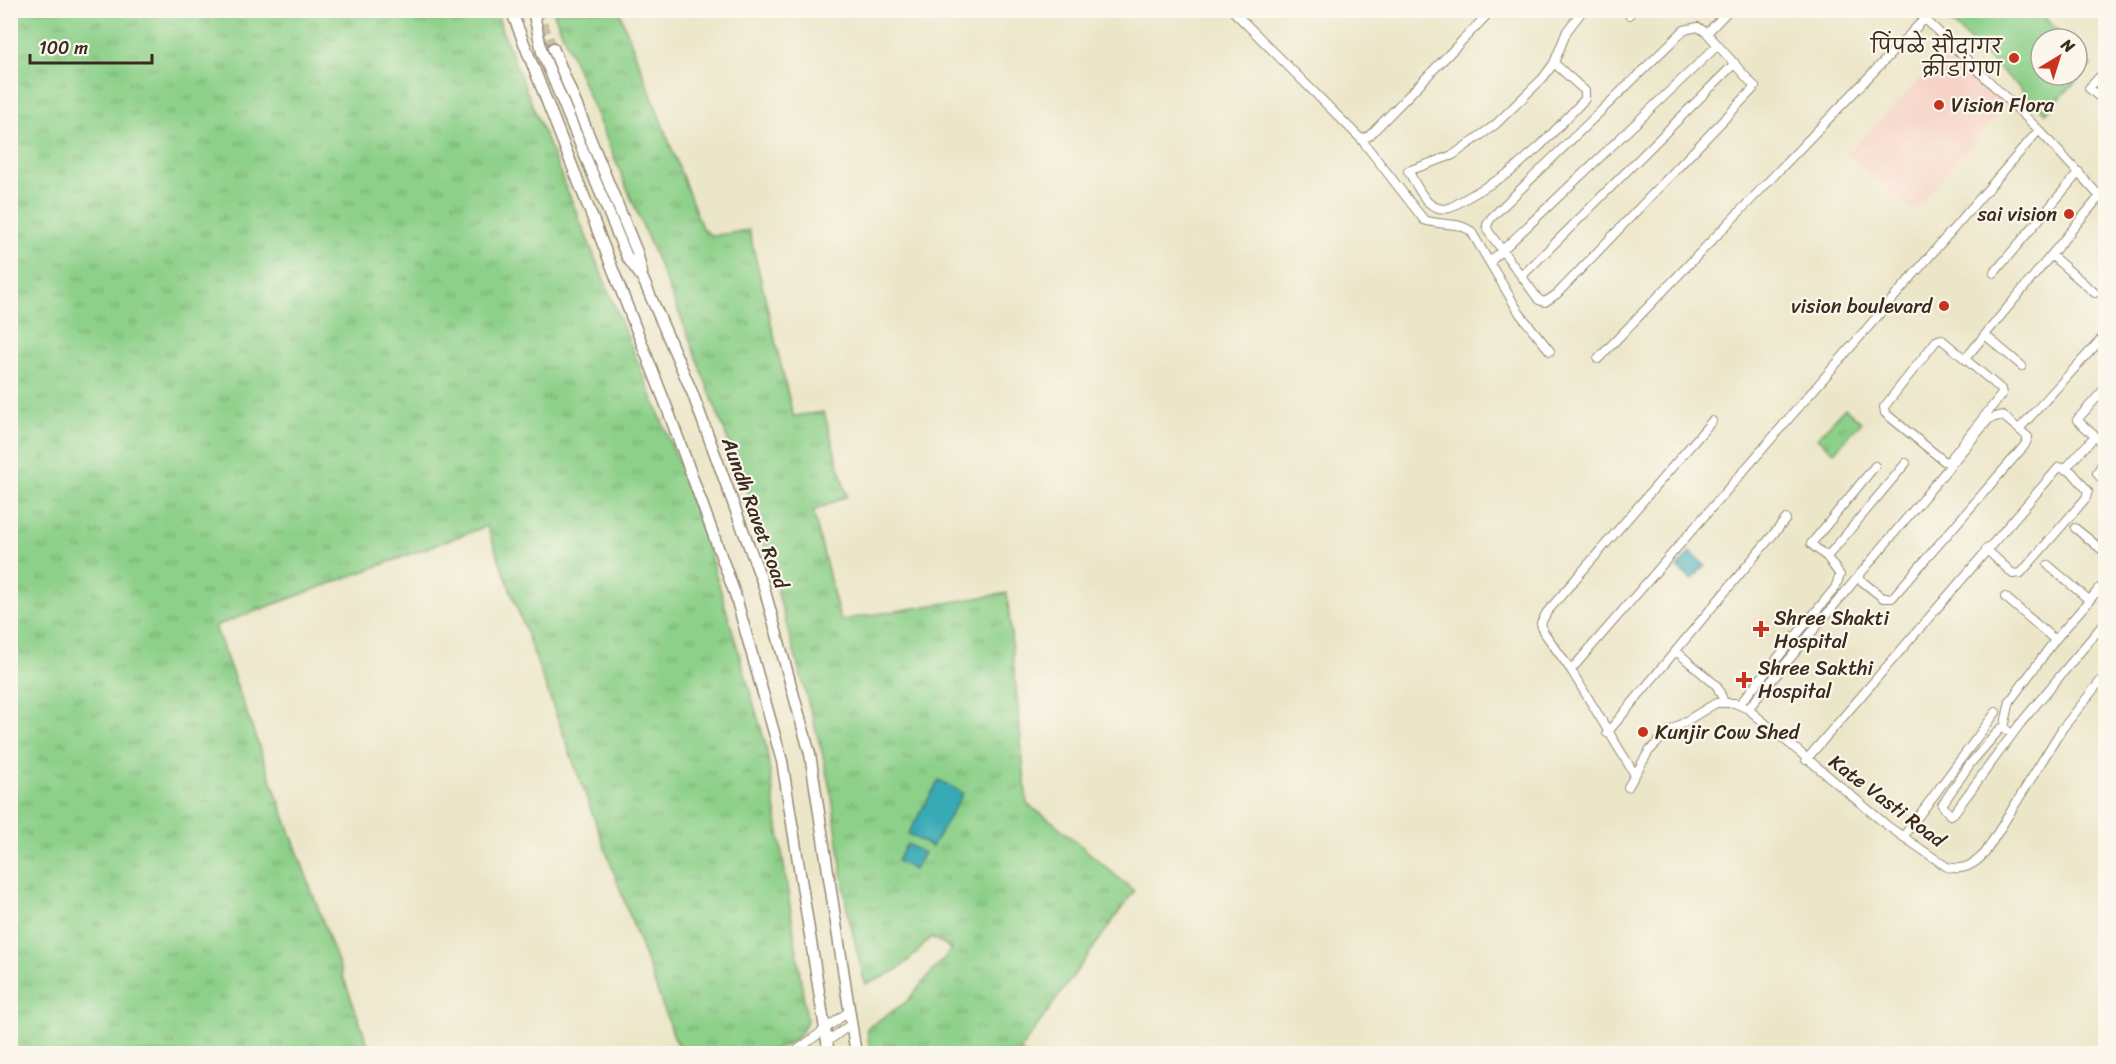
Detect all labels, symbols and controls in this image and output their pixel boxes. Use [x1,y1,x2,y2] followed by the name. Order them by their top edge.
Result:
[30,27,152,65] scale bar
[2029,27,2089,87] north arrow
[1870,29,2004,87] place label: पिंपळे सौदागर क्रीडांगण
[2054,30,2082,61] text: N
[39,32,88,64] text: 100 m
[2007,51,2021,65] marker: पिंपळे सौदागर क्रीडांगण
[1951,88,2055,123] place label: Vision Flora
[1932,98,1946,112] marker: Vision Flora
[1977,197,2057,232] place label: sai vision
[2062,207,2076,221] marker: sai vision
[1791,289,1933,324] place label: vision boulevard
[1937,299,1951,313] marker: vision boulevard
[711,431,799,595] street label: Aundh Ravet Road
[1774,601,1890,659] place label: Shree Shakti Hospital
[1752,620,1770,638] marker: Shree Shakti Hospital
[1758,651,1874,709] place label: Shree Sakthi Hospital
[1735,671,1753,689] marker: Shree Sakthi Hospital
[1655,715,1801,750] place label: Kunjir Cow Shed
[1636,725,1650,739] marker: Kunjir Cow Shed
[1821,745,1954,858] street label: Kate Vasti Road

